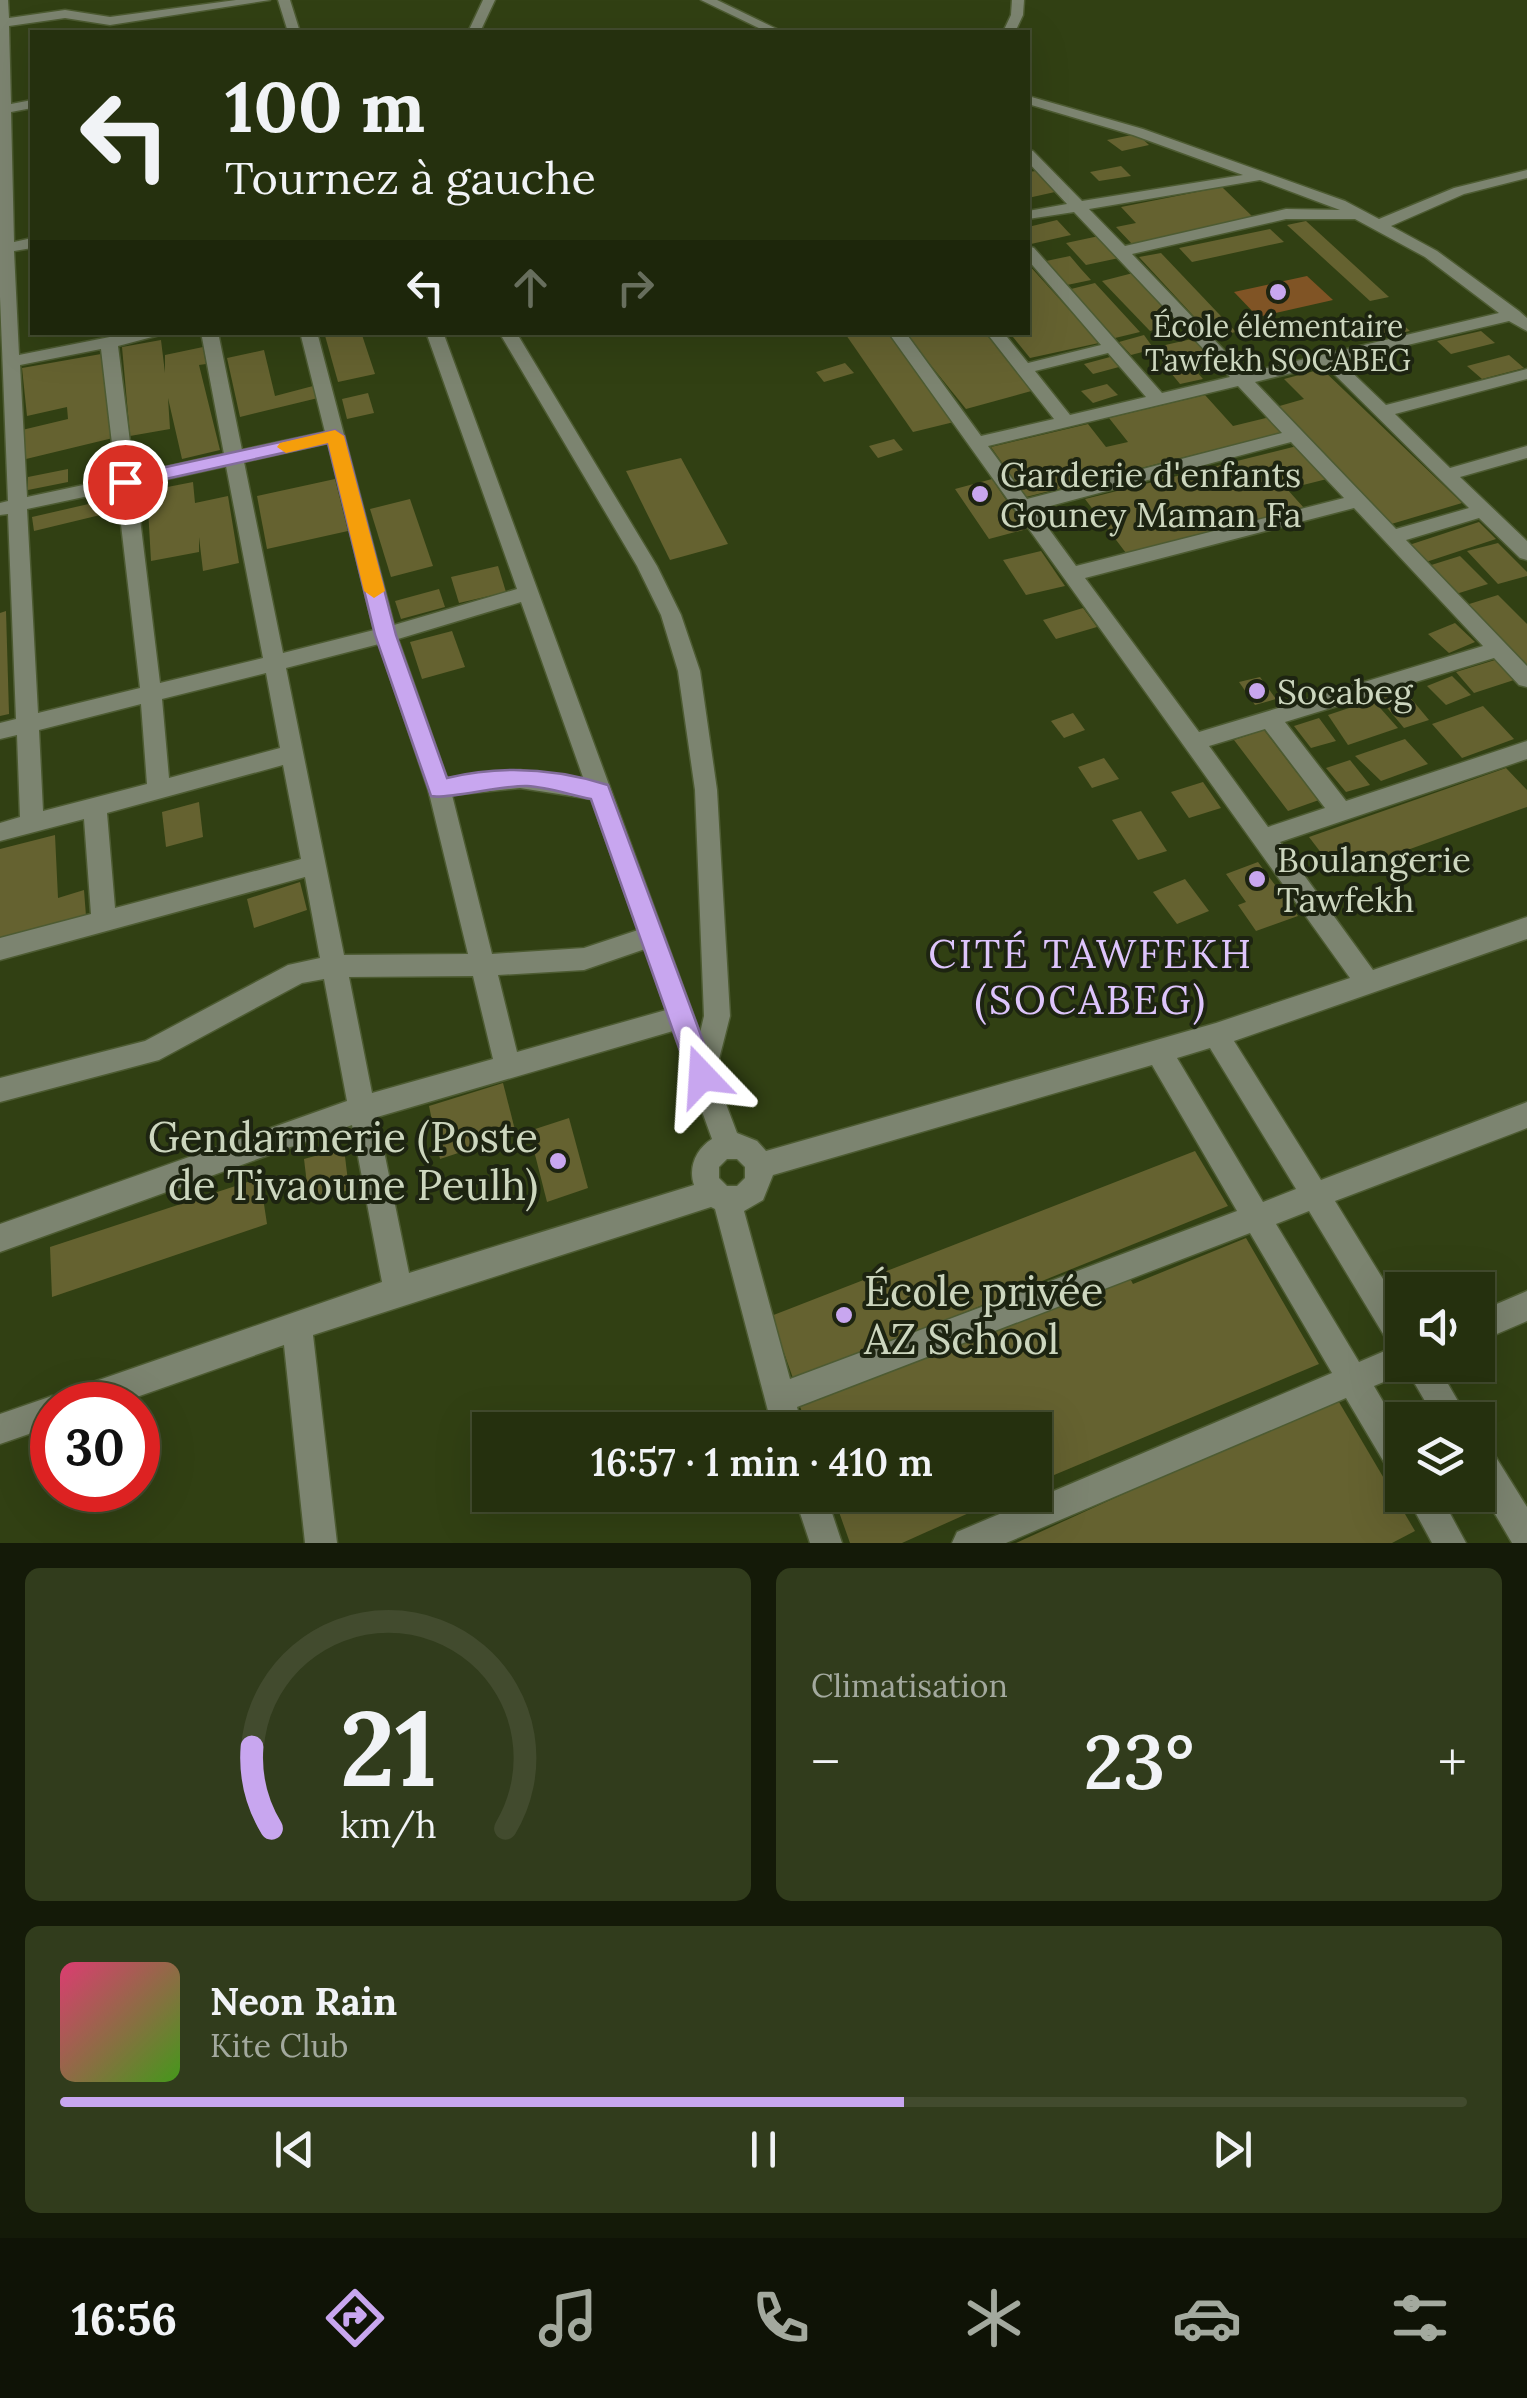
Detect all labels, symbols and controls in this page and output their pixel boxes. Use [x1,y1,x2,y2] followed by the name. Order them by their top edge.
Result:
[225,62,425,151] text: 100 m
[60,70,190,200] icon: left
[225,149,596,206] text: Tournez à gauche
[398,260,453,315] icon: left
[503,260,558,315] icon: ahead
[608,260,663,315] icon: right
[1267,281,1289,303] marker: École élémentaire Tawfekh SOCABEG
[1145,307,1411,379] place label: École élémentaire Tawfekh SOCABEG
[83,440,168,525] pin
[1000,452,1302,537] place label: Garderie d'enfants Gouney Maman Fa
[98,455,153,510] icon: arrive
[969,483,991,505] marker: Garderie d'enfants Gouney Maman Fa
[1277,669,1413,714] place label: Socabeg
[1246,680,1268,702] marker: Socabeg
[1277,837,1471,922] place label: Boulangerie Tawfekh
[1246,868,1268,890] marker: Boulangerie Tawfekh
[928,928,1254,1026] district label: CITÉ TAWFEKH (SOCABEG)
[650,1024,754,1128] position arrow
[148,1110,538,1212] place label: Gendarmerie (Poste de Tivaoune Peulh)
[547,1150,569,1172] marker: Gendarmerie (Poste de Tivaoune Peulh)
[863,1264,1103,1366] place label: École privée AZ School
[1385,1272,1495,1512] map controls
[1385,1272,1495,1382] button: sound
[833,1304,855,1326] marker: École privée AZ School
[30,1382,160,1512] speed limit sign: 30
[1385,1402,1495,1512] button: layers
[591,1438,933,1486] text: 16:57 · 1 min · 410 m
[811,1665,1008,1706] text: Climatisation
[339,1681,437,1814] text: 21
[1084,1714,1194,1810] text: 23°
[811,1727,840,1797] text: −
[1438,1727,1467,1797] text: +
[340,1802,436,1848] text: km/h
[210,1977,397,2025] text: Neon Rain
[210,2025,348,2066] text: Kite Club
[267,2122,322,2177] icon: previous
[736,2122,791,2177] icon: pause
[1205,2122,1260,2177] icon: next
[320,2283,390,2353] icon: directions
[533,2283,603,2353] icon: music
[746,2283,816,2353] icon: phone
[959,2283,1029,2353] icon: climate
[1172,2283,1242,2353] icon: car
[1385,2283,1455,2353] icon: filters
[72,2290,177,2347] text: 16:56

